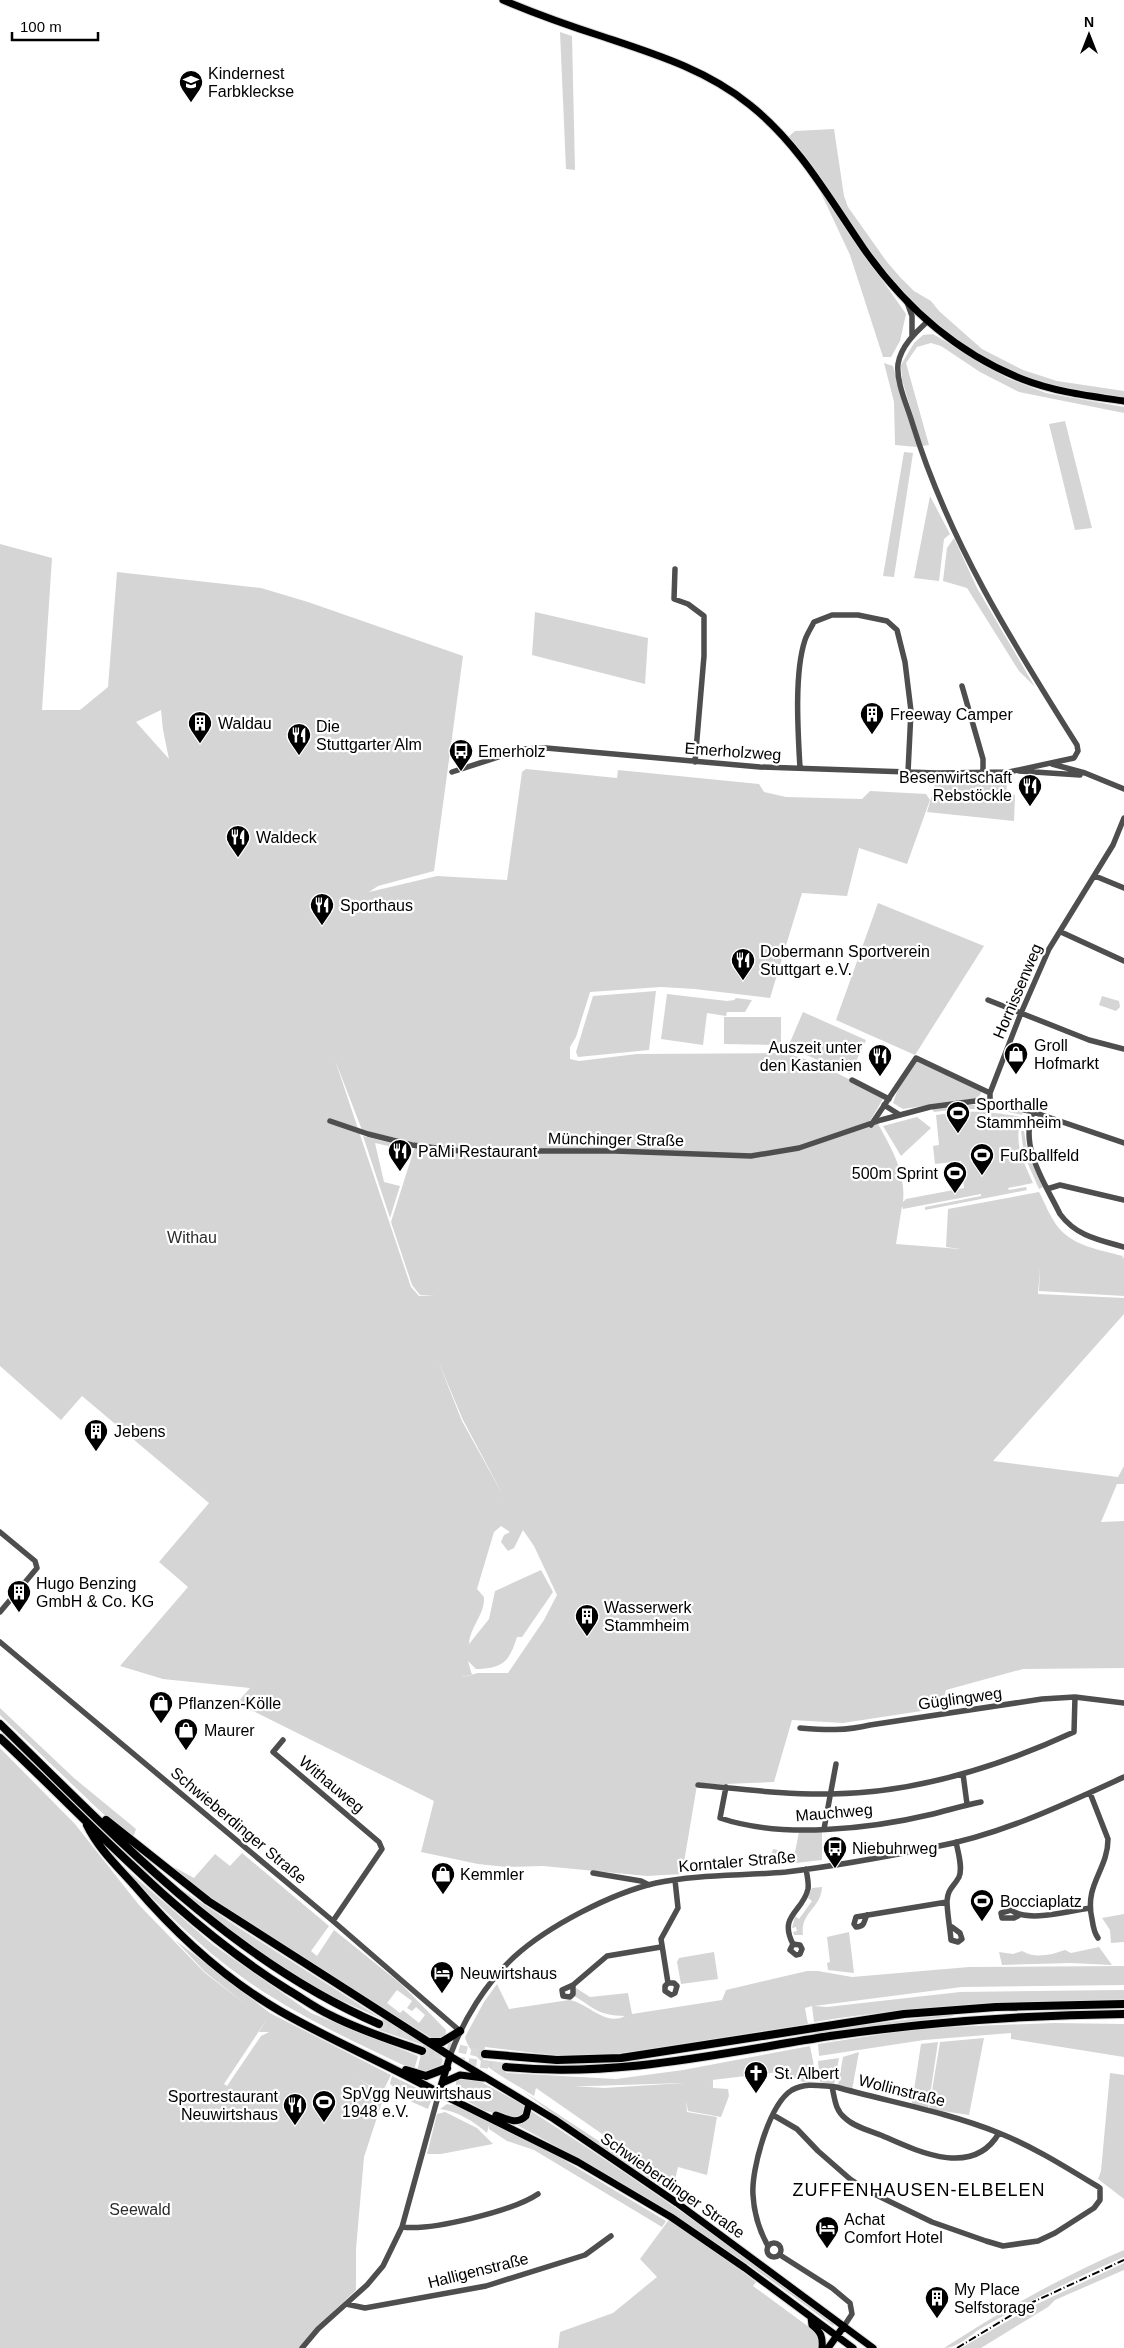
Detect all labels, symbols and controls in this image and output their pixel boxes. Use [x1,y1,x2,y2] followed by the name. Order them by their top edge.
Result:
[12,10,99,42] scale bar
[1064,10,1114,60] north arrow
[1084,14,1094,30] text: N
[20,18,62,35] text: 100 m
[208,65,294,100] place label: Kindernest Farbkleckse
[178,69,204,103] school or university icon: Kindernest Farbkleckse
[859,701,885,735] building icon: Freeway Camper
[890,706,1013,723] place label: Freeway Camper
[187,710,213,744] building icon: Waldau
[218,715,272,732] place label: Waldau
[316,718,422,753] place label: Die Stuttgarter Alm
[286,722,312,756] restaurant icon: Die Stuttgarter Alm
[448,738,474,772] bus stop icon: Emerholz
[684,740,782,763] street label: Emerholzweg
[478,743,546,760] place label: Emerholz
[899,769,1013,804] place label: Besenwirtschaft Rebstöckle
[1017,773,1043,807] restaurant icon: Besenwirtschaft Rebstöckle
[225,824,251,858] restaurant icon: Waldeck
[256,829,318,846] place label: Waldeck
[309,892,335,926] restaurant icon: Sporthaus
[340,897,413,914] place label: Sporthaus
[990,941,1045,1041] street label: Hornissenweg
[760,943,930,978] place label: Dobermann Sportverein Stuttgart e.V.
[730,947,756,981] restaurant icon: Dobermann Sportverein Stuttgart e.V.
[1034,1037,1099,1072] place label: Groll Hofmarkt
[760,1039,863,1074] place label: Auszeit unter den Kastanien
[1003,1041,1029,1075] shop icon: Groll Hofmarkt
[867,1043,893,1077] restaurant icon: Auszeit unter den Kastanien
[976,1096,1061,1131] place label: Sporthalle Stammheim
[945,1100,971,1134] sports icon: Sporthalle Stammheim
[548,1130,684,1149] street label: Münchinger Straße
[387,1138,413,1172] restaurant icon: PaMi Restaurant
[969,1142,995,1176] sports icon: Fußballfeld
[418,1143,538,1160] place label: PaMi Restaurant
[1000,1147,1079,1164] place label: Fußballfeld
[942,1160,968,1194] sports icon: 500m Sprint
[852,1165,939,1182] place label: 500m Sprint
[167,1229,217,1246] park label: Withau
[83,1418,109,1452] building icon: Jebens
[114,1423,166,1440] place label: Jebens
[36,1575,154,1610] place label: Hugo Benzing GmbH & Co. KG
[6,1579,32,1613] building icon: Hugo Benzing GmbH & Co. KG
[604,1599,692,1634] place label: Wasserwerk Stammheim
[574,1603,600,1637] building icon: Wasserwerk Stammheim
[917,1684,1003,1713] street label: Güglingweg
[148,1690,174,1724] shop icon: Pflanzen-Kölle
[178,1695,281,1712] place label: Pflanzen-Kölle
[173,1717,199,1751] shop icon: Maurer
[204,1722,255,1739] place label: Maurer
[296,1752,367,1816] street label: Withauweg
[167,1764,310,1887] street label: Schwieberdinger Straße
[795,1801,873,1824] street label: Mauchweg
[822,1835,848,1869] bus stop icon: Niebuhrweg
[852,1840,937,1857] place label: Niebuhrweg
[678,1848,796,1875] street label: Korntaler Straße
[430,1861,456,1895] shop icon: Kemmler
[460,1866,525,1883] place label: Kemmler
[969,1888,995,1922] sports icon: Bocciaplatz
[1000,1893,1082,1910] place label: Bocciaplatz
[429,1960,455,1994] hotel icon: Neuwirtshaus
[460,1965,557,1982] place label: Neuwirtshaus
[743,2060,769,2094] church icon: St. Albert
[774,2065,839,2082] place label: St. Albert
[857,2072,947,2109] street label: Wollinstraße
[342,2085,491,2120] place label: SpVgg Neuwirtshaus 1948 e.V.
[168,2088,279,2123] place label: Sportrestaurant Neuwirtshaus
[311,2089,337,2123] sports icon: SpVgg Neuwirtshaus 1948 e.V.
[282,2092,308,2126] restaurant icon: Sportrestaurant Neuwirtshaus
[598,2129,748,2242] street label: Schwieberdinger Straße
[792,2180,1046,2200] district label: ZUFFENHAUSEN-ELBELEN
[109,2201,171,2218] park label: Seewald
[844,2211,943,2246] place label: Achat Comfort Hotel
[814,2215,840,2249] hotel icon: Achat Comfort Hotel
[426,2250,530,2291] street label: Halligenstraße
[954,2281,1035,2316] place label: My Place Selfstorage
[924,2285,950,2319] building icon: My Place Selfstorage

